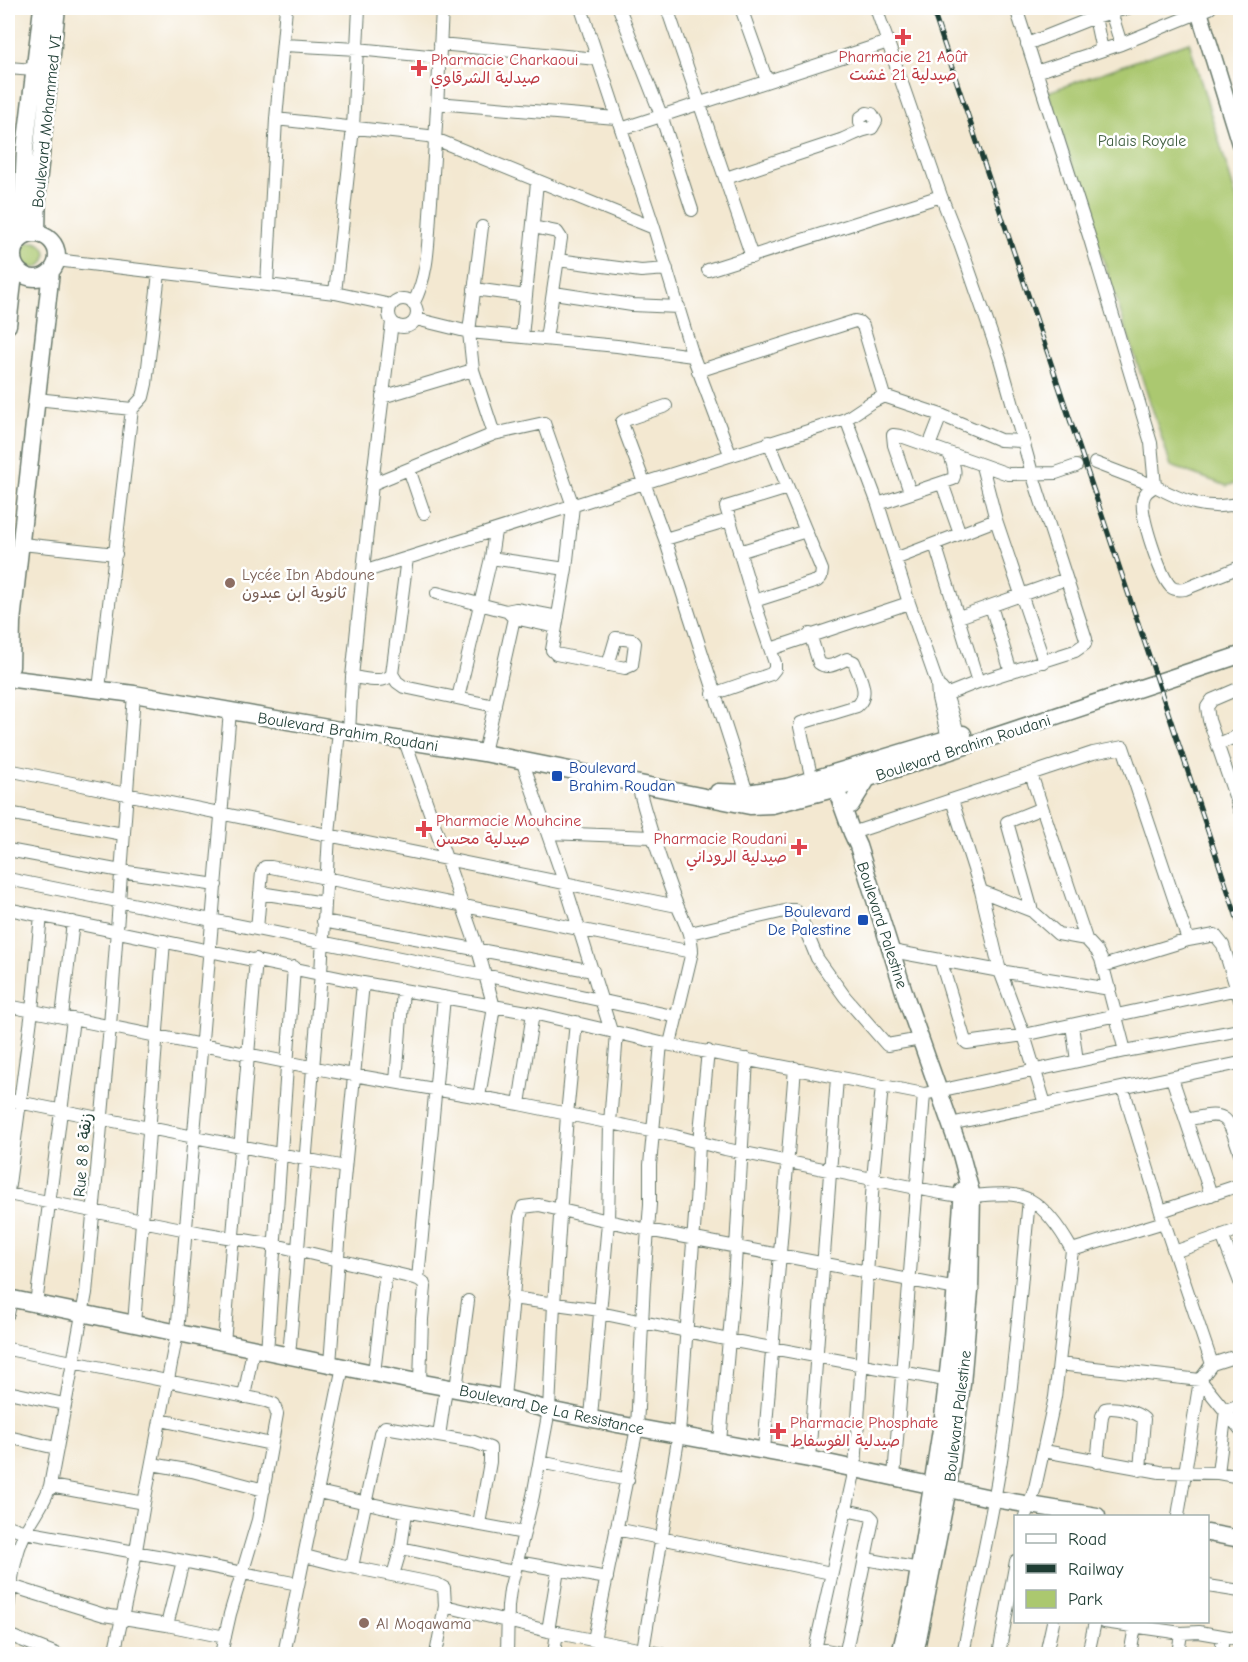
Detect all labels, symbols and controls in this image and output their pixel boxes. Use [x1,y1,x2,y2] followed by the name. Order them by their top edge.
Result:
[896,30,910,44] marker: Pharmacie 21 Août صيدلية 21 غشت
[29,34,65,209] street label: Boulevard Mohammed VI
[839,48,968,84] place label: Pharmacie 21 Août صيدلية 21 غشت
[431,51,578,89] place label: Pharmacie Charkaoui صيدلية الشرقاوي
[412,61,426,75] marker: Pharmacie Charkaoui صيدلية الشرقاوي
[1098,132,1186,150] park label: Palais Royale
[242,566,375,603] place label: Lycée Ibn Abdoune ثانوية ابن عبدون
[223,576,237,590] marker: Lycée Ibn Abdoune ثانوية ابن عبدون
[256,709,439,755] street label: Boulevard Brahim Roudani
[874,711,1053,785] street label: Boulevard Brahim Roudani
[569,759,676,795] place label: Boulevard Brahim Roudan
[550,769,564,783] marker: Boulevard Brahim Roudan
[436,812,581,848] place label: Pharmacie Mouhcine صيدلية محسن
[417,822,431,836] marker: Pharmacie Mouhcine صيدلية محسن
[653,830,787,871] place label: Pharmacie Roudani صيدلية الروداني
[792,840,806,854] marker: Pharmacie Roudani صيدلية الروداني
[853,860,911,991] street label: Boulevard Palestine
[768,903,851,939] place label: Boulevard De Palestine
[856,913,870,927] marker: Boulevard De Palestine
[70,1112,96,1198] street label: Rue 8 8 زنقة
[941,1349,975,1483] street label: Boulevard Palestine
[458,1382,646,1438] street label: Boulevard De La Resistance
[790,1414,938,1451] place label: Pharmacie Phosphate صيدلية الفوسفاط
[771,1424,785,1438] marker: Pharmacie Phosphate صيدلية الفوسفاط
[1014,1515,1209,1623] legend
[1068,1529,1107,1550] text: Road
[1068,1559,1125,1580] text: Railway
[1068,1589,1103,1610] text: Park
[376,1615,472,1633] place label: Al Moqawama
[357,1616,371,1630] marker: Al Moqawama

